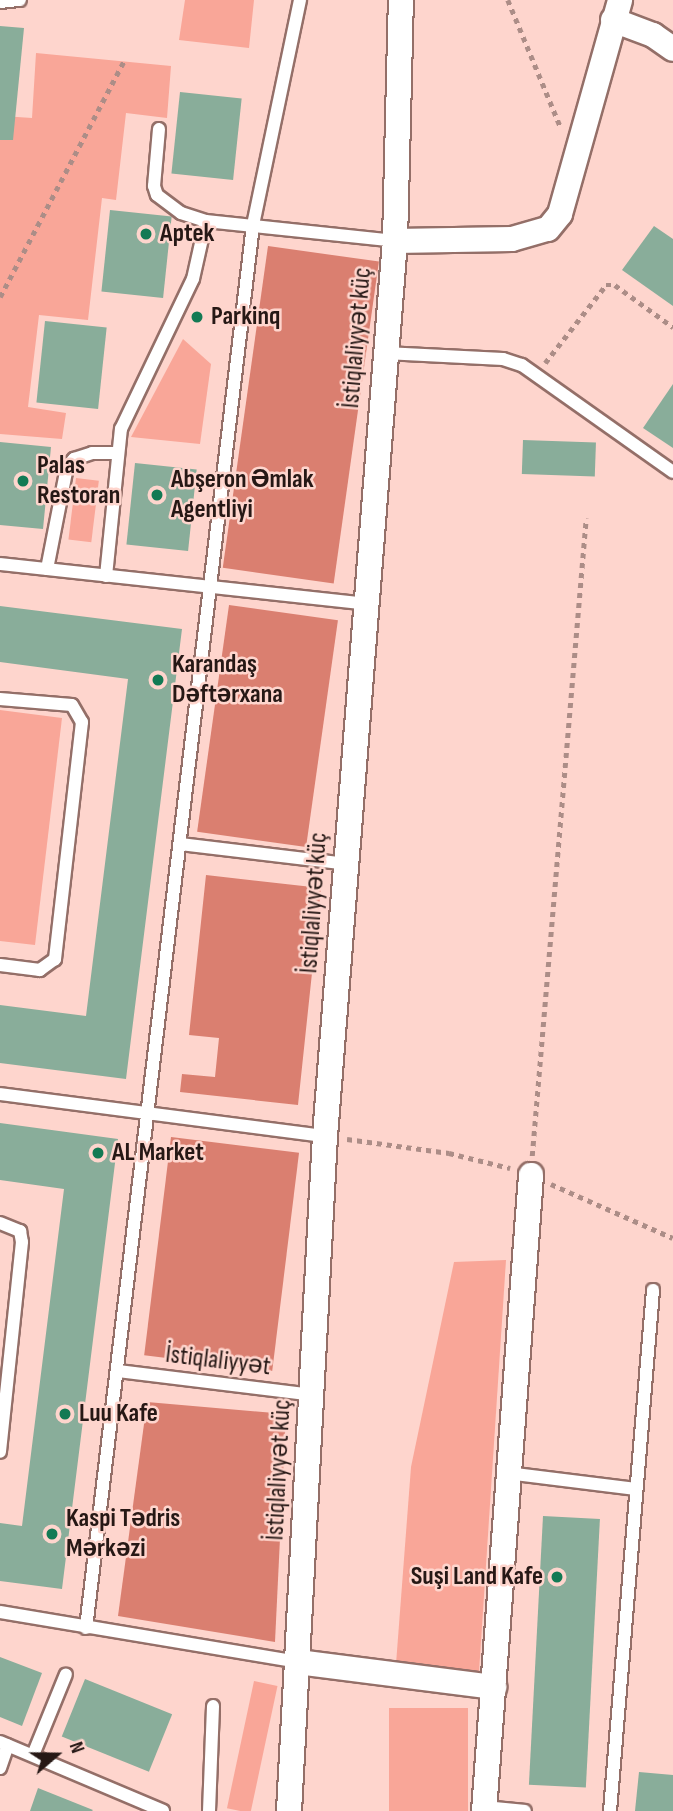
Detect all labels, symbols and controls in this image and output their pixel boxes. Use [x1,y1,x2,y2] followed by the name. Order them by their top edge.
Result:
[160,218,214,250] place label: Aptek
[138,226,154,242] marker: Aptek
[335,266,379,410] street label: İstiqlaliyyət küç
[211,301,280,333] place label: Parkinq
[189,309,205,325] marker: Parkinq
[37,450,120,512] place label: Palas Restoran
[171,464,314,526] place label: Abşeron Əmlak Agentliyi
[15,473,31,489] marker: Palas Restoran
[149,487,165,503] marker: Abşeron Əmlak Agentliyi
[172,649,283,710] place label: Karandaş Dəftərxana
[150,672,166,688] marker: Karandaş Dəftərxana
[294,832,334,974] street label: İstiqlaliyyət küç
[112,1137,204,1169] place label: AL Market
[90,1145,106,1161] marker: AL Market
[164,1339,272,1383] street label: İstiqlaliyyət
[79,1398,158,1430] place label: Luu Kafe
[260,1399,298,1541] street label: İstiqlaliyyət küç
[57,1406,73,1422] marker: Luu Kafe
[66,1503,180,1564] place label: Kaspi Tədris Mərkəzi
[44,1526,60,1542] marker: Kaspi Tədris Mərkəzi
[411,1561,543,1593] place label: Suşi Land Kafe
[549,1569,565,1585] marker: Suşi Land Kafe
[21,1720,91,1790] north arrow
[64,1739,89,1756] text: N

